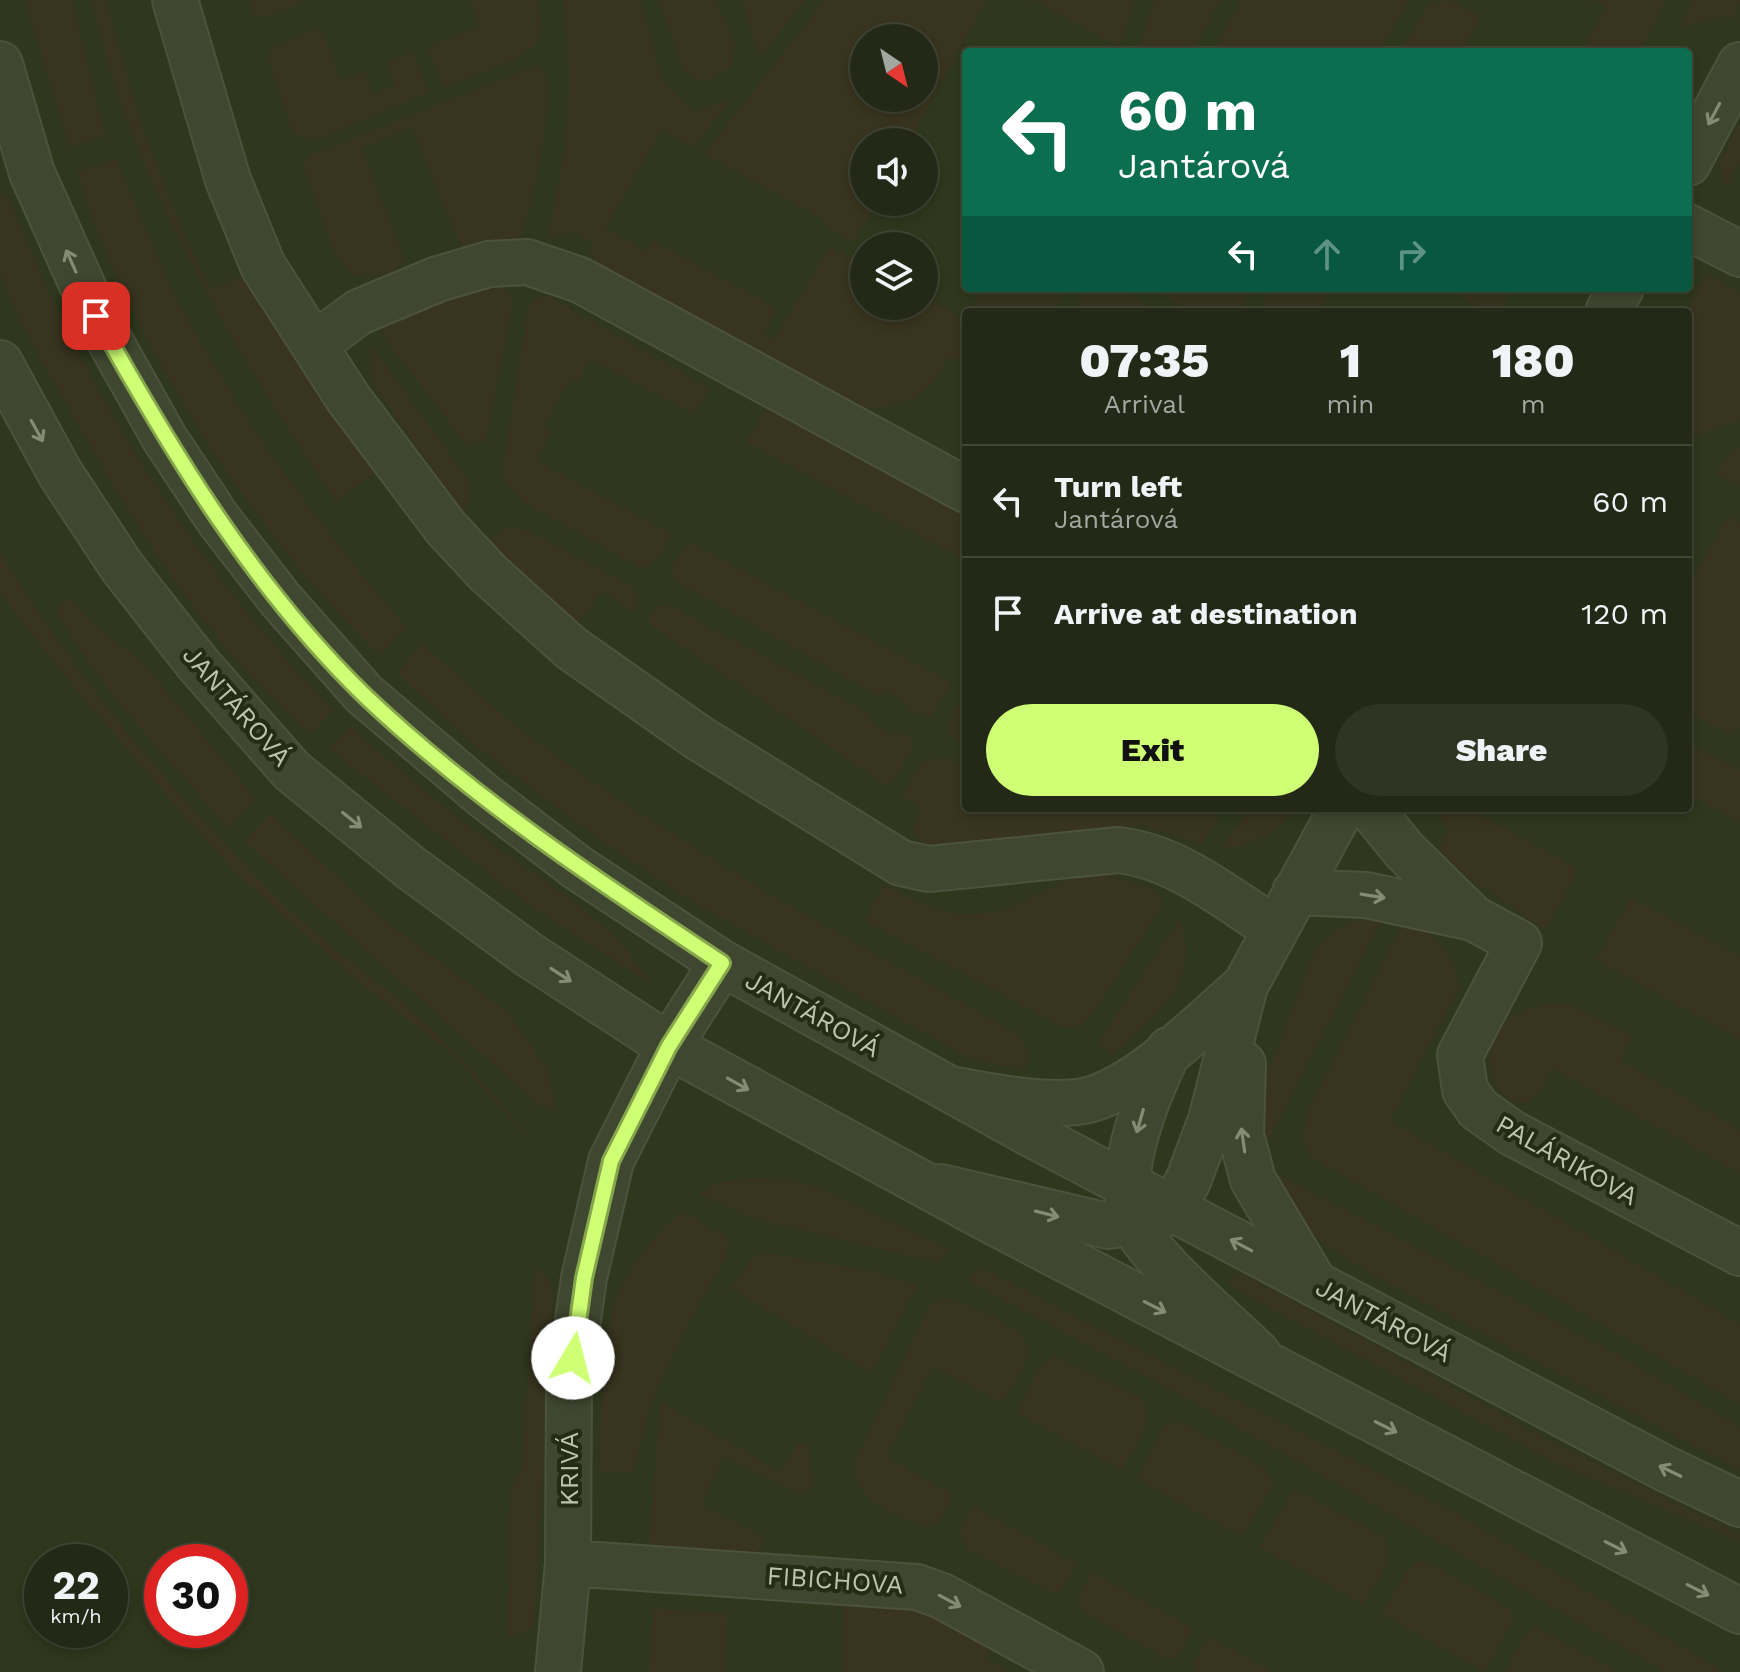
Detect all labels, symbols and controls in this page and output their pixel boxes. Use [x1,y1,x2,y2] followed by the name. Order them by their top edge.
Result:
[850,24,938,112] north arrow
[850,24,938,320] map controls
[1118,78,1257,144] text: 60 m
[986,80,1090,184] icon: left
[1706,101,1721,125] one-way arrow
[850,128,938,216] button: sound
[1118,145,1290,187] text: Jantárová
[850,232,938,320] button: layers
[1221,232,1265,276] icon: left
[1305,232,1349,276] icon: ahead
[1389,232,1433,276] icon: right
[63,249,78,274] one-way arrow
[62,282,130,350] pin
[74,294,118,338] icon: arrive
[1079,332,1209,389] text: 07:35
[1340,332,1361,389] text: 1
[1492,332,1575,389] text: 180
[1104,389,1185,419] text: Arrival
[1327,389,1374,419] text: min
[1521,389,1546,419] text: m
[30,419,46,442] one-way arrow
[1054,469,1182,504] text: Turn left
[986,479,1030,523] icon: left
[1592,484,1668,519] text: 60 m
[1054,504,1178,534] text: Jantárová
[986,591,1030,635] icon: arrive
[1054,596,1358,631] text: Arrive at destination
[1581,596,1668,631] text: 120 m
[177,640,297,772] street label: JANTÁROVÁ
[986,704,1319,796] button: Exit
[1335,704,1668,796] button: Share
[341,811,362,829] one-way arrow
[1360,889,1385,904] one-way arrow
[740,965,886,1063] street label: JANTÁROVÁ
[549,967,572,983] one-way arrow
[725,1076,749,1092] one-way arrow
[1131,1108,1146,1134] one-way arrow
[1491,1109,1643,1211] street label: PALÁRIKOVA
[1235,1128,1250,1153] one-way arrow
[1034,1207,1060,1222] one-way arrow
[1230,1237,1254,1253] one-way arrow
[1311,1272,1457,1368] street label: JANTÁROVÁ
[1143,1300,1166,1316] one-way arrow
[531,1316,615,1400] position arrow
[1373,1420,1397,1436] one-way arrow
[554,1432,584,1506] street label: KRIVÁ
[1658,1462,1682,1478] one-way arrow
[1604,1540,1628,1556] one-way arrow
[144,1544,248,1648] speed limit sign: 30
[766,1560,904,1600] street label: FIBICHOVA
[52,1562,100,1609] text: 22
[1686,1582,1709,1598] one-way arrow
[938,1593,962,1609] one-way arrow
[50,1604,102,1628] text: km/h

